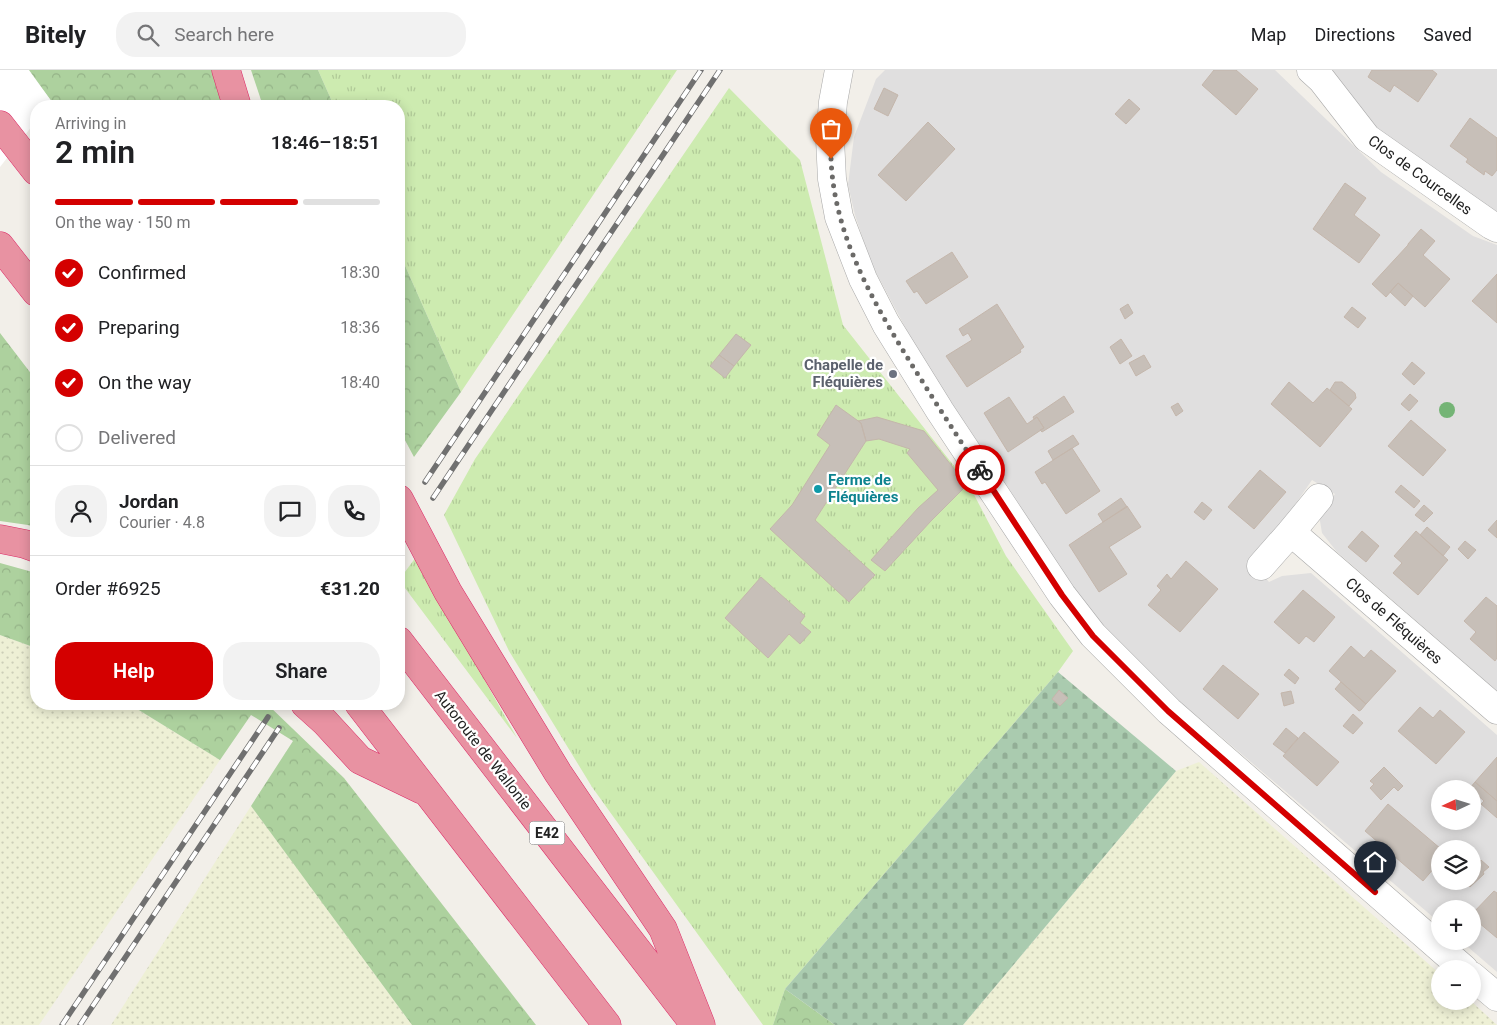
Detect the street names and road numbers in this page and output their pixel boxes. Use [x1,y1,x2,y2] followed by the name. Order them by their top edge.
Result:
[1365,131,1475,219] street label: Clos de Courcelles
[1342,574,1446,668] street label: Clos de Fléquières
[431,687,535,813] street label: Autoroute de Wallonie
[530,821,564,844] road number: E42

